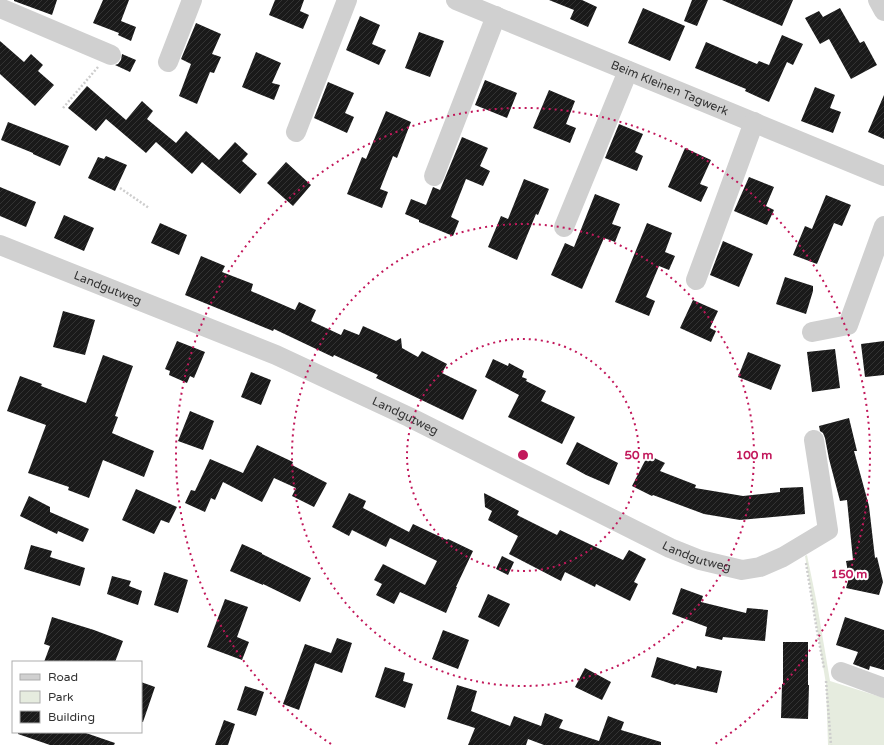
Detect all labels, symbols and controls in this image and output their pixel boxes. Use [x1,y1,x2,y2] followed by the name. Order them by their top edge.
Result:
[609,57,731,118] street label: Beim Kleinen Tagwerk
[72,268,144,308] street label: Landgutweg
[370,394,441,438] street label: Landgutweg
[516,448,530,462] centre of rings
[624,448,654,462] text: 50 m
[736,448,772,462] text: 100 m
[660,538,732,574] street label: Landgutweg
[831,567,867,581] text: 150 m
[12,661,142,733] legend
[48,670,78,684] text: Road
[48,690,74,704] text: Park
[48,710,95,724] text: Building

